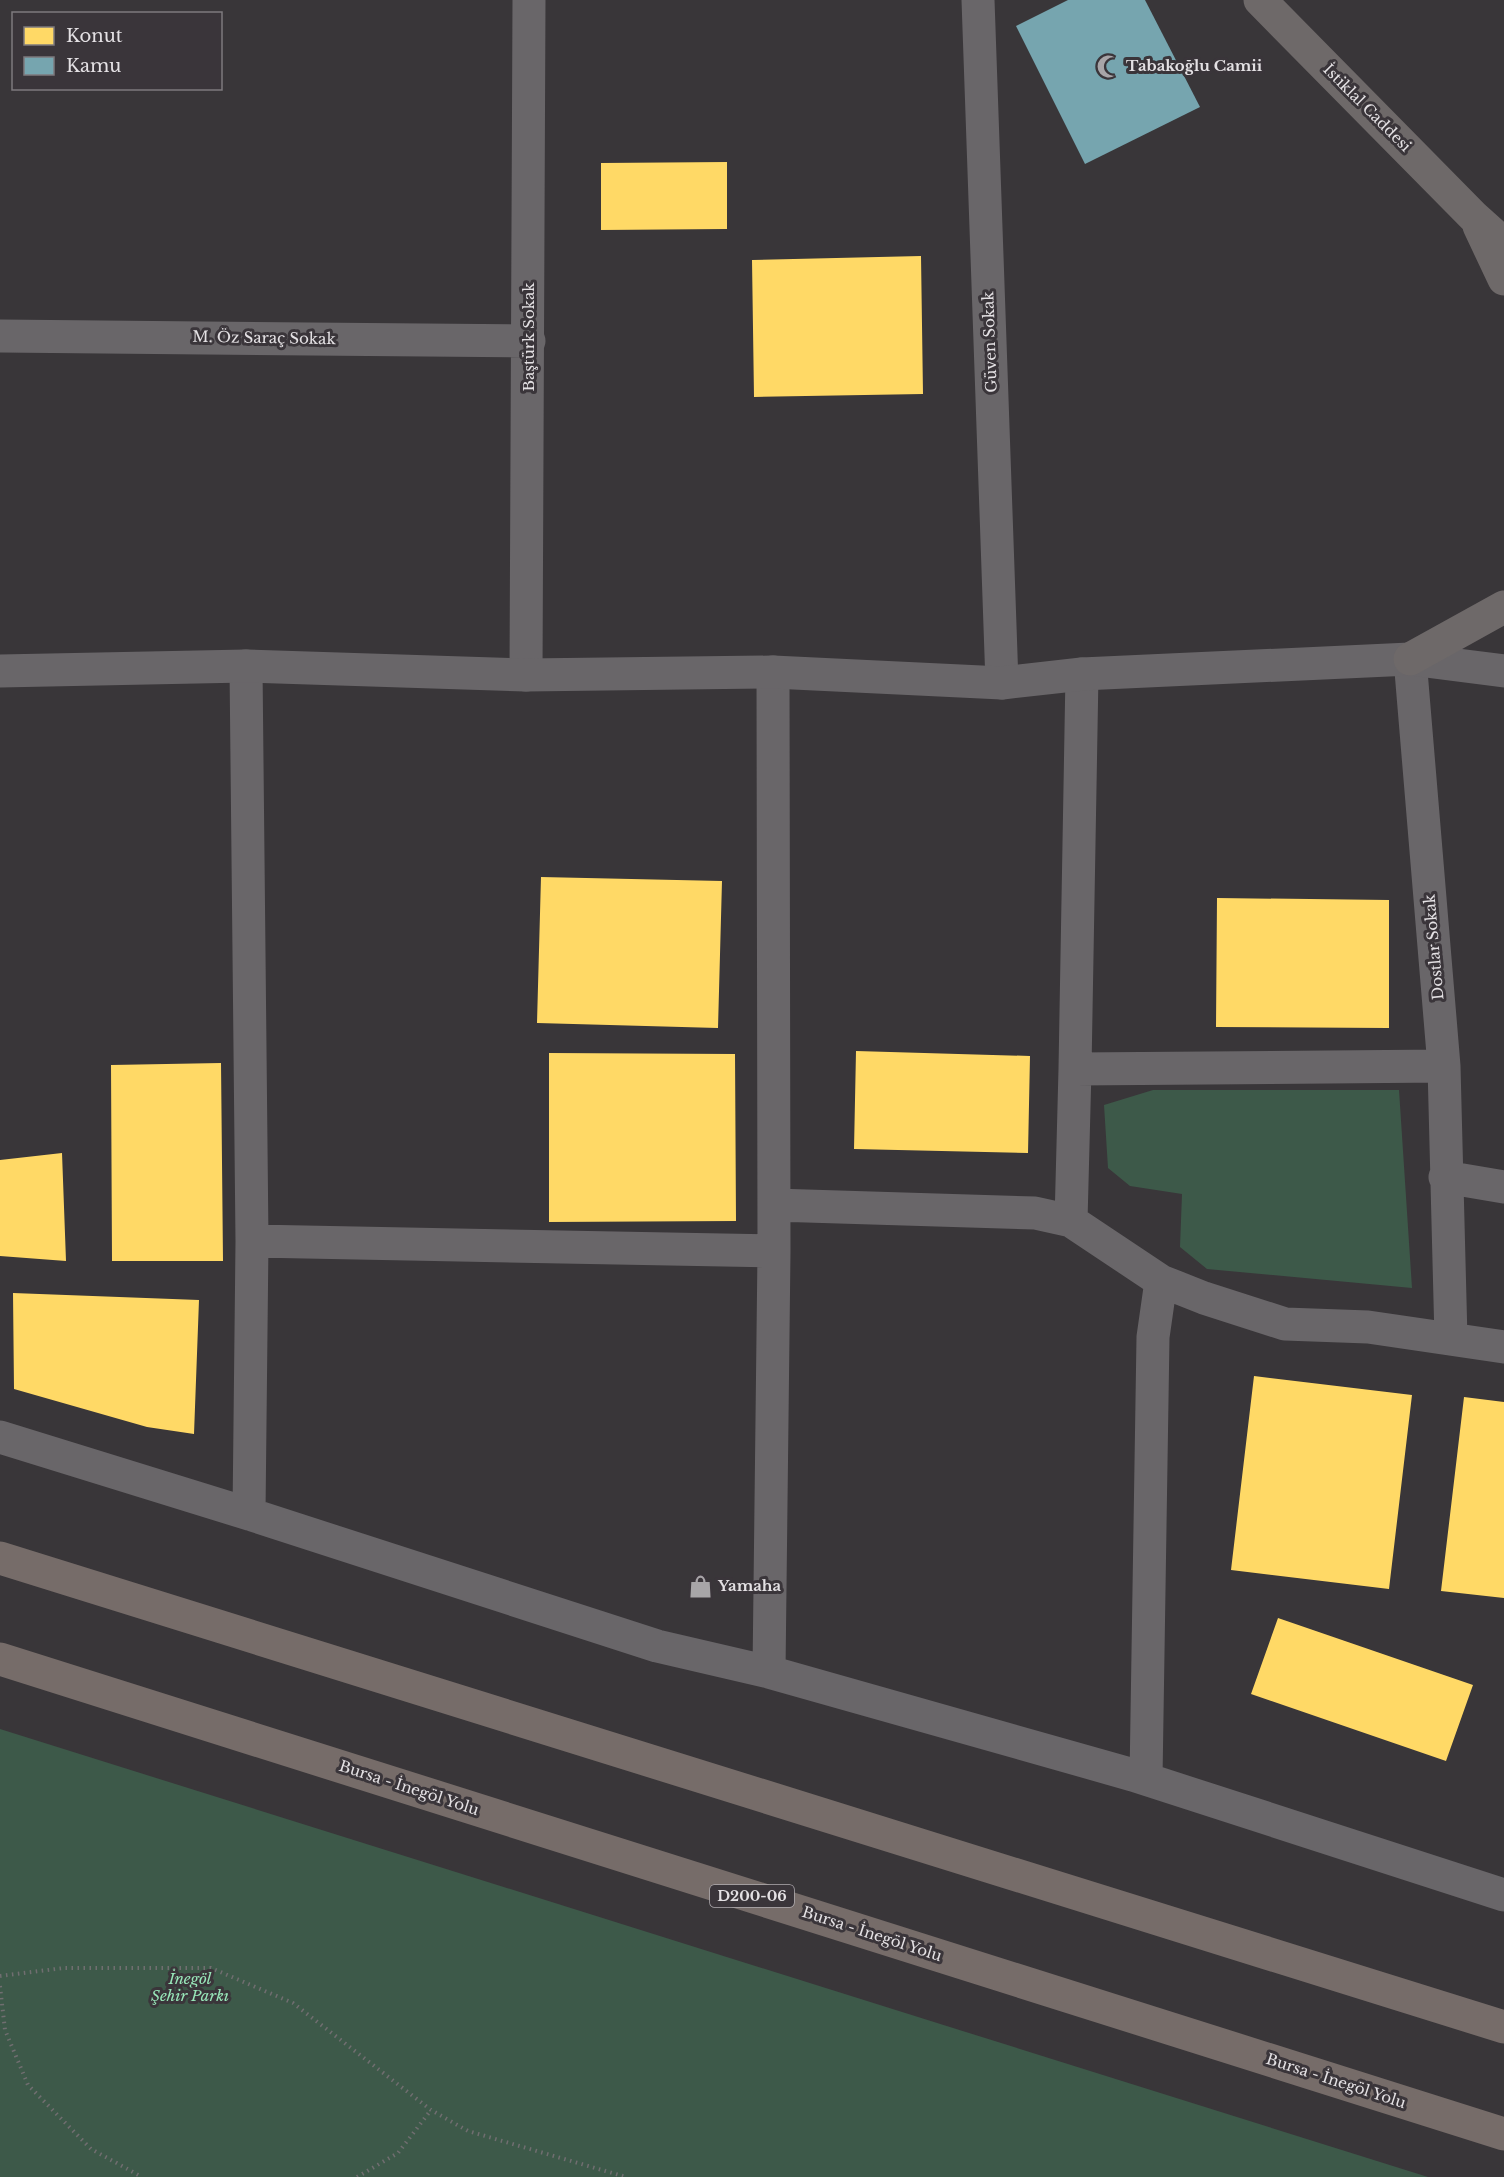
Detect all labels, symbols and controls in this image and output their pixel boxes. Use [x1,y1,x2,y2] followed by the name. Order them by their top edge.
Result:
[12,12,222,90] legend
[66,25,123,47] text: Konut
[1095,53,1121,79] mosque icon: Tabakoğlu Camii
[66,55,121,77] text: Kamu
[1126,56,1263,75] place label: Tabakoğlu Camii
[1319,60,1415,156] street label: İstiklal Caddesi
[519,282,538,392] street label: Baştürk Sokak
[978,290,1001,393] street label: Güven Sokak
[192,327,337,348] street label: M. Öz Saraç Sokak
[1419,893,1448,1001] street label: Dostlar Sokak
[687,1573,713,1599] shop icon: Yamaha
[717,1576,782,1595] place label: Yamaha
[337,1756,481,1819] street label: Bursa - İnegöl Yolu
[710,1885,794,1907] road number: D200-06
[800,1902,944,1965] street label: Bursa - İnegöl Yolu
[151,1969,229,2005] park label: İnegöl Şehir Parkı
[1264,2049,1408,2112] street label: Bursa - İnegöl Yolu

